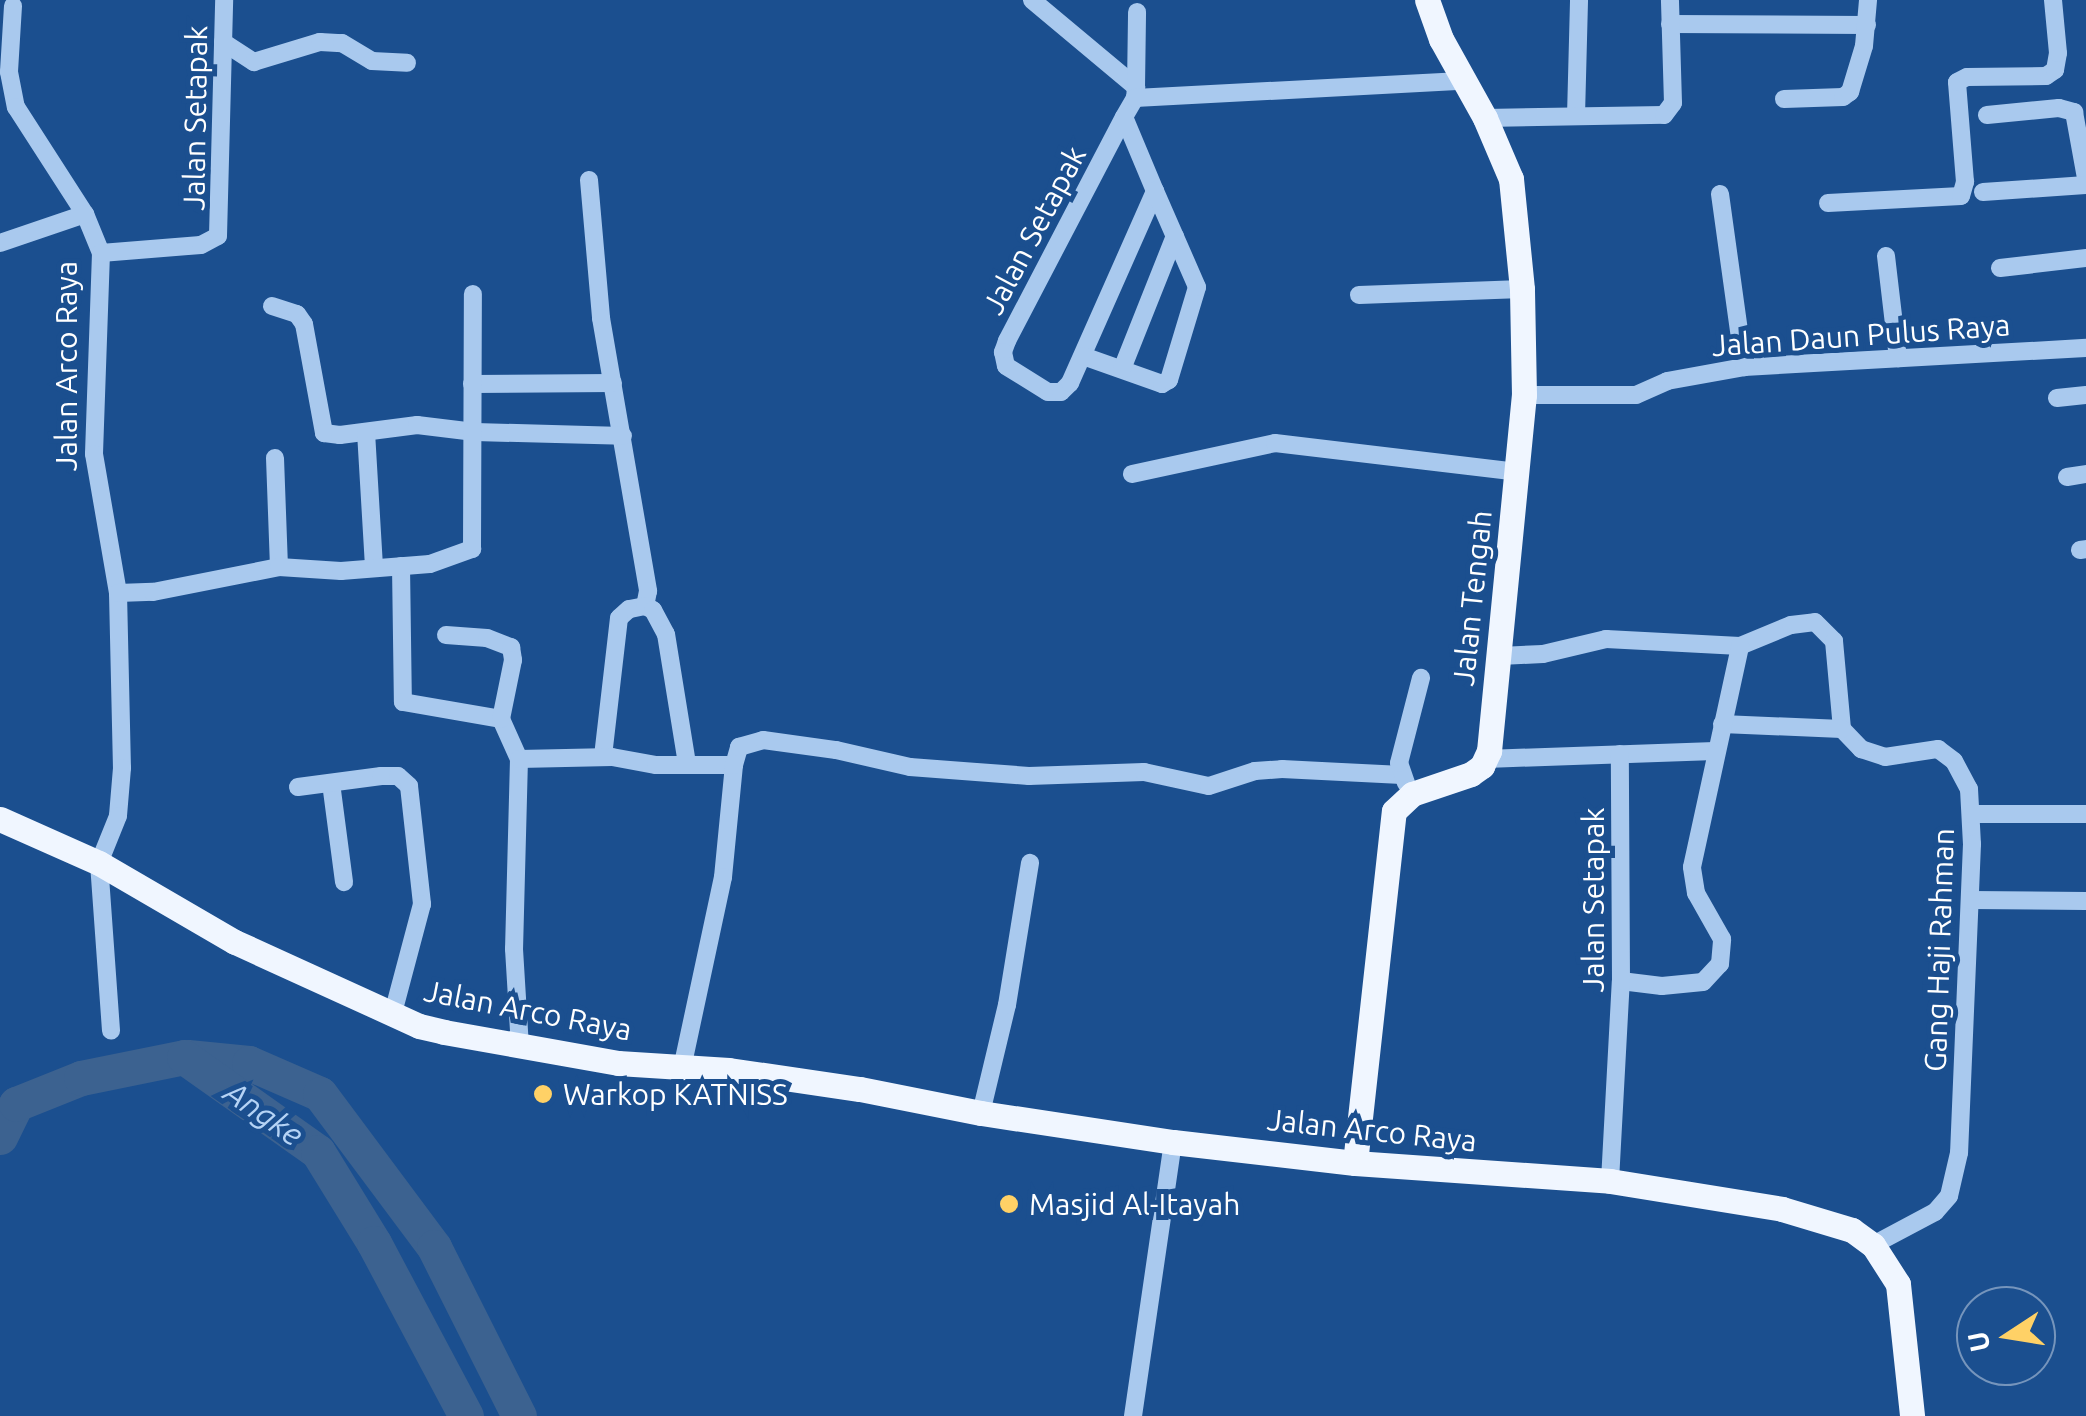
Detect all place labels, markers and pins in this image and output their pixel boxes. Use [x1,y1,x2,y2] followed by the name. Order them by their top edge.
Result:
[563,1076,788,1112] place label: Warkop KATNISS
[532,1083,554,1105] marker: Warkop KATNISS
[1029,1186,1240,1222] place label: Masjid Al-Itayah
[998,1193,1020,1215] marker: Masjid Al-Itayah

